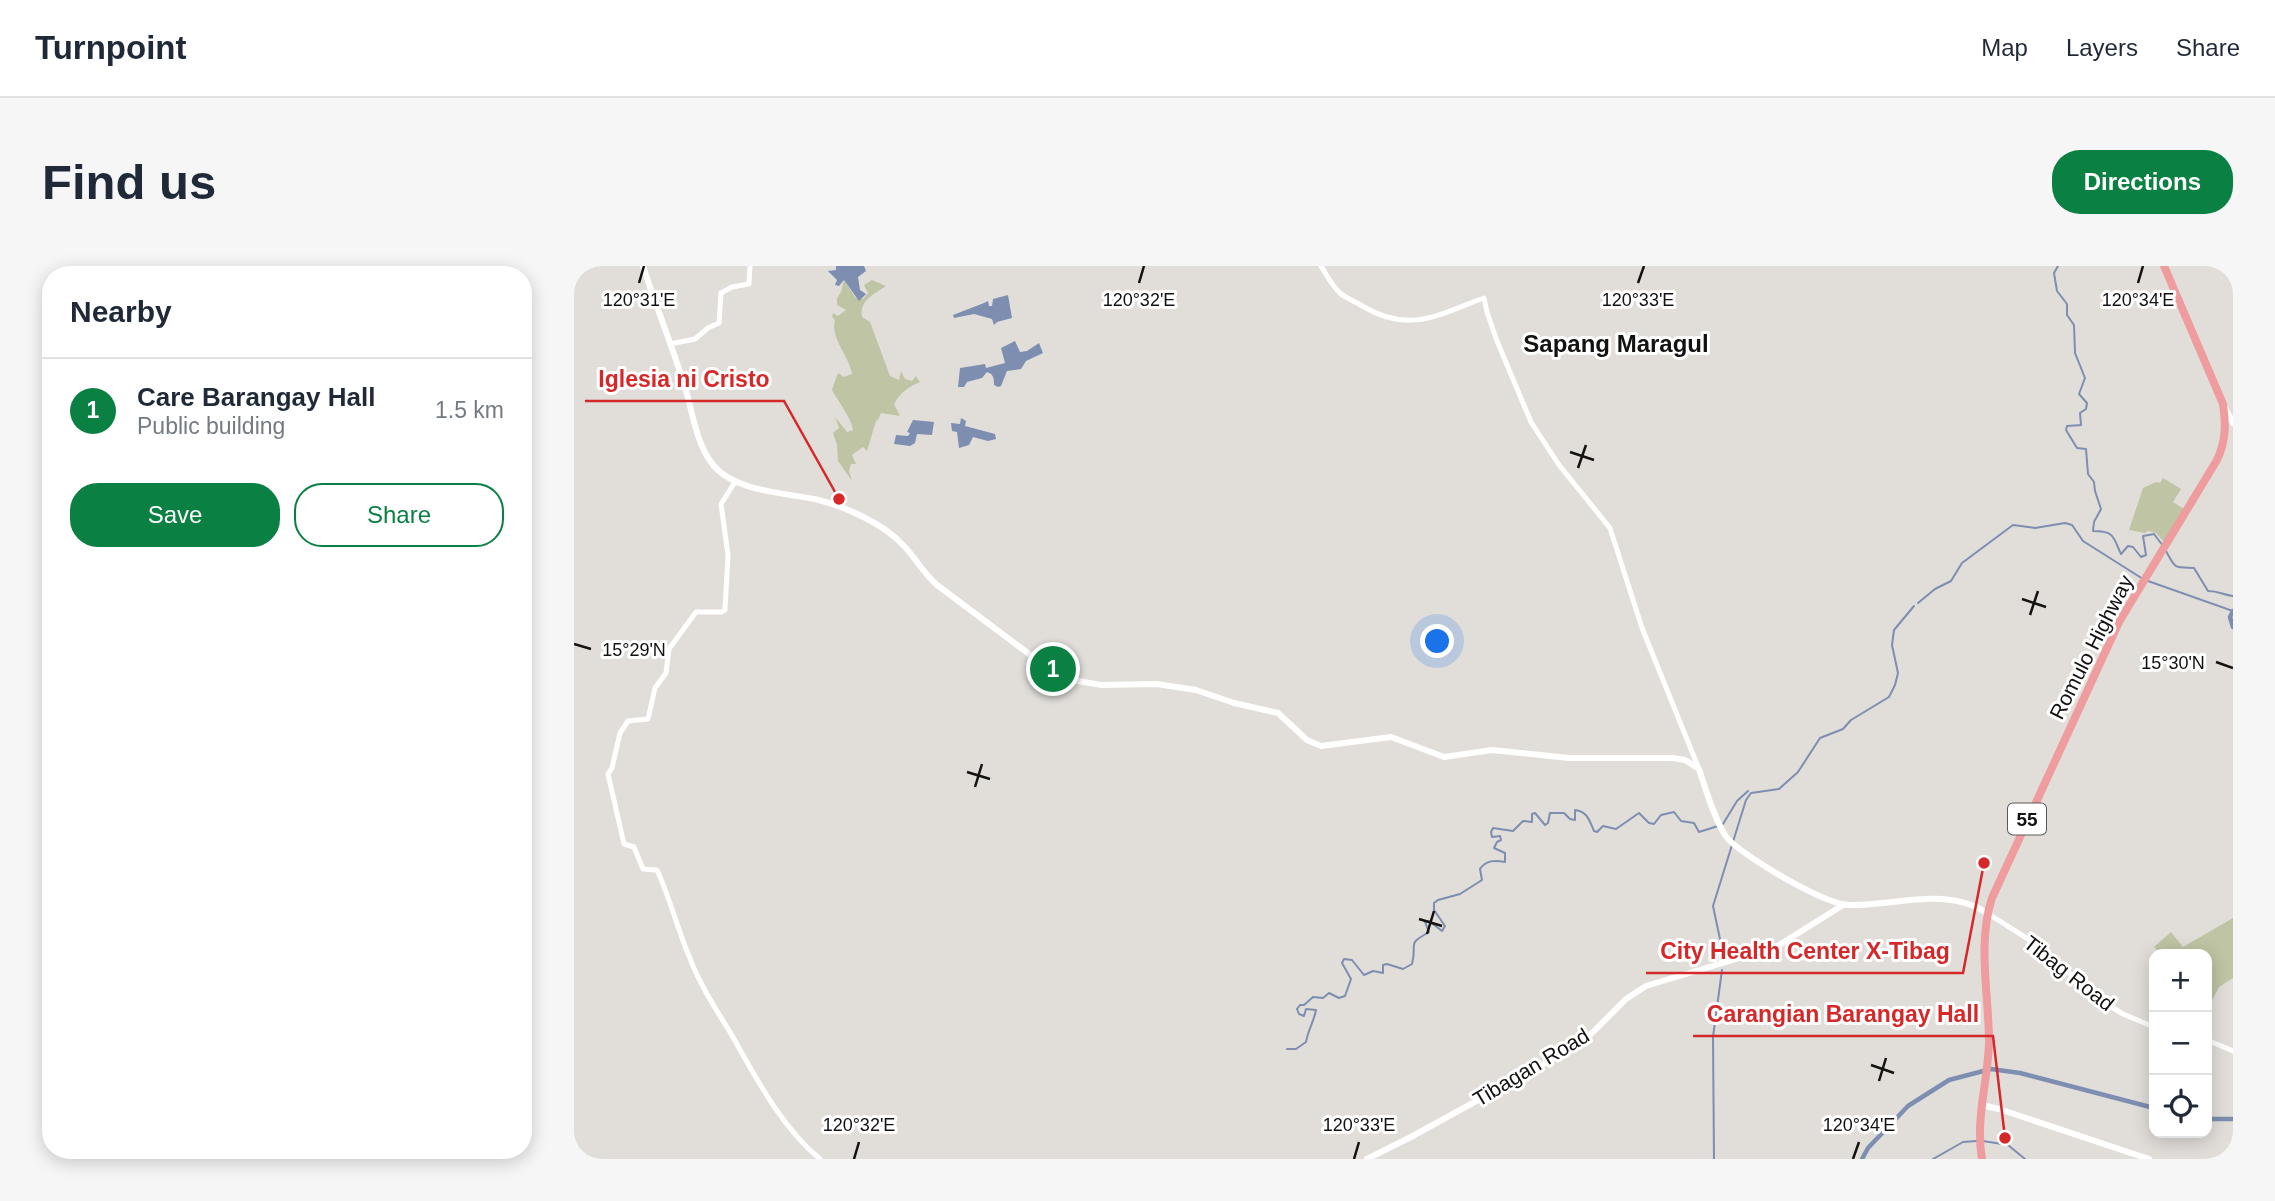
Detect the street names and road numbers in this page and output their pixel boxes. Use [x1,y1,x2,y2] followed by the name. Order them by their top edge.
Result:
[2045,571,2138,723] street label: Romulo Highway
[2008,804,2046,834] road number: 55
[2019,931,2119,1015] street label: Tibag Road
[1469,1023,1593,1111] street label: Tibagan Road

